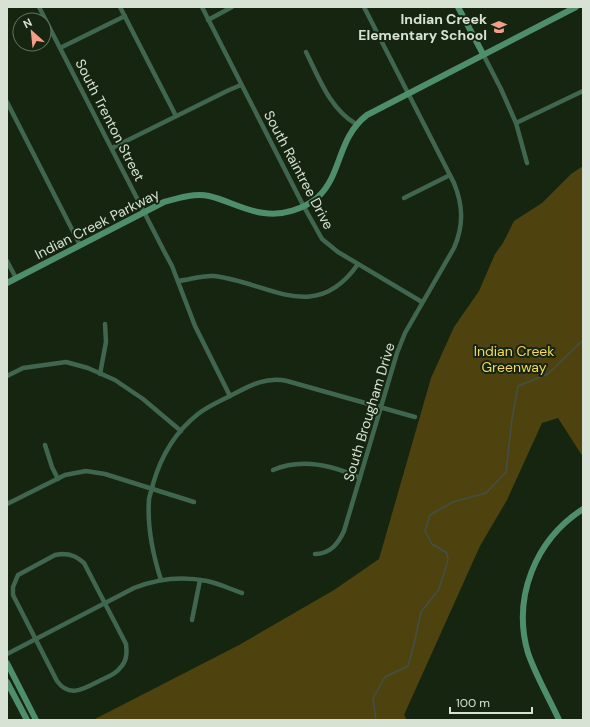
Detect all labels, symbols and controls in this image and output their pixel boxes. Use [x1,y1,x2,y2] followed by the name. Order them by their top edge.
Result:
[358,10,487,44] place label: Indian Creek Elementary School
[12,12,52,52] north arrow
[21,15,34,31] text: N
[490,18,508,36] school or university icon: Indian Creek Elementary School
[71,56,149,184] street label: South Trenton Street
[260,107,338,233] street label: South Raintree Drive
[32,185,163,263] street label: Indian Creek Parkway
[339,340,399,484] street label: South Brougham Drive
[474,342,554,376] park label: Indian Creek Greenway
[450,689,532,715] scale bar
[456,695,490,711] text: 100 m

